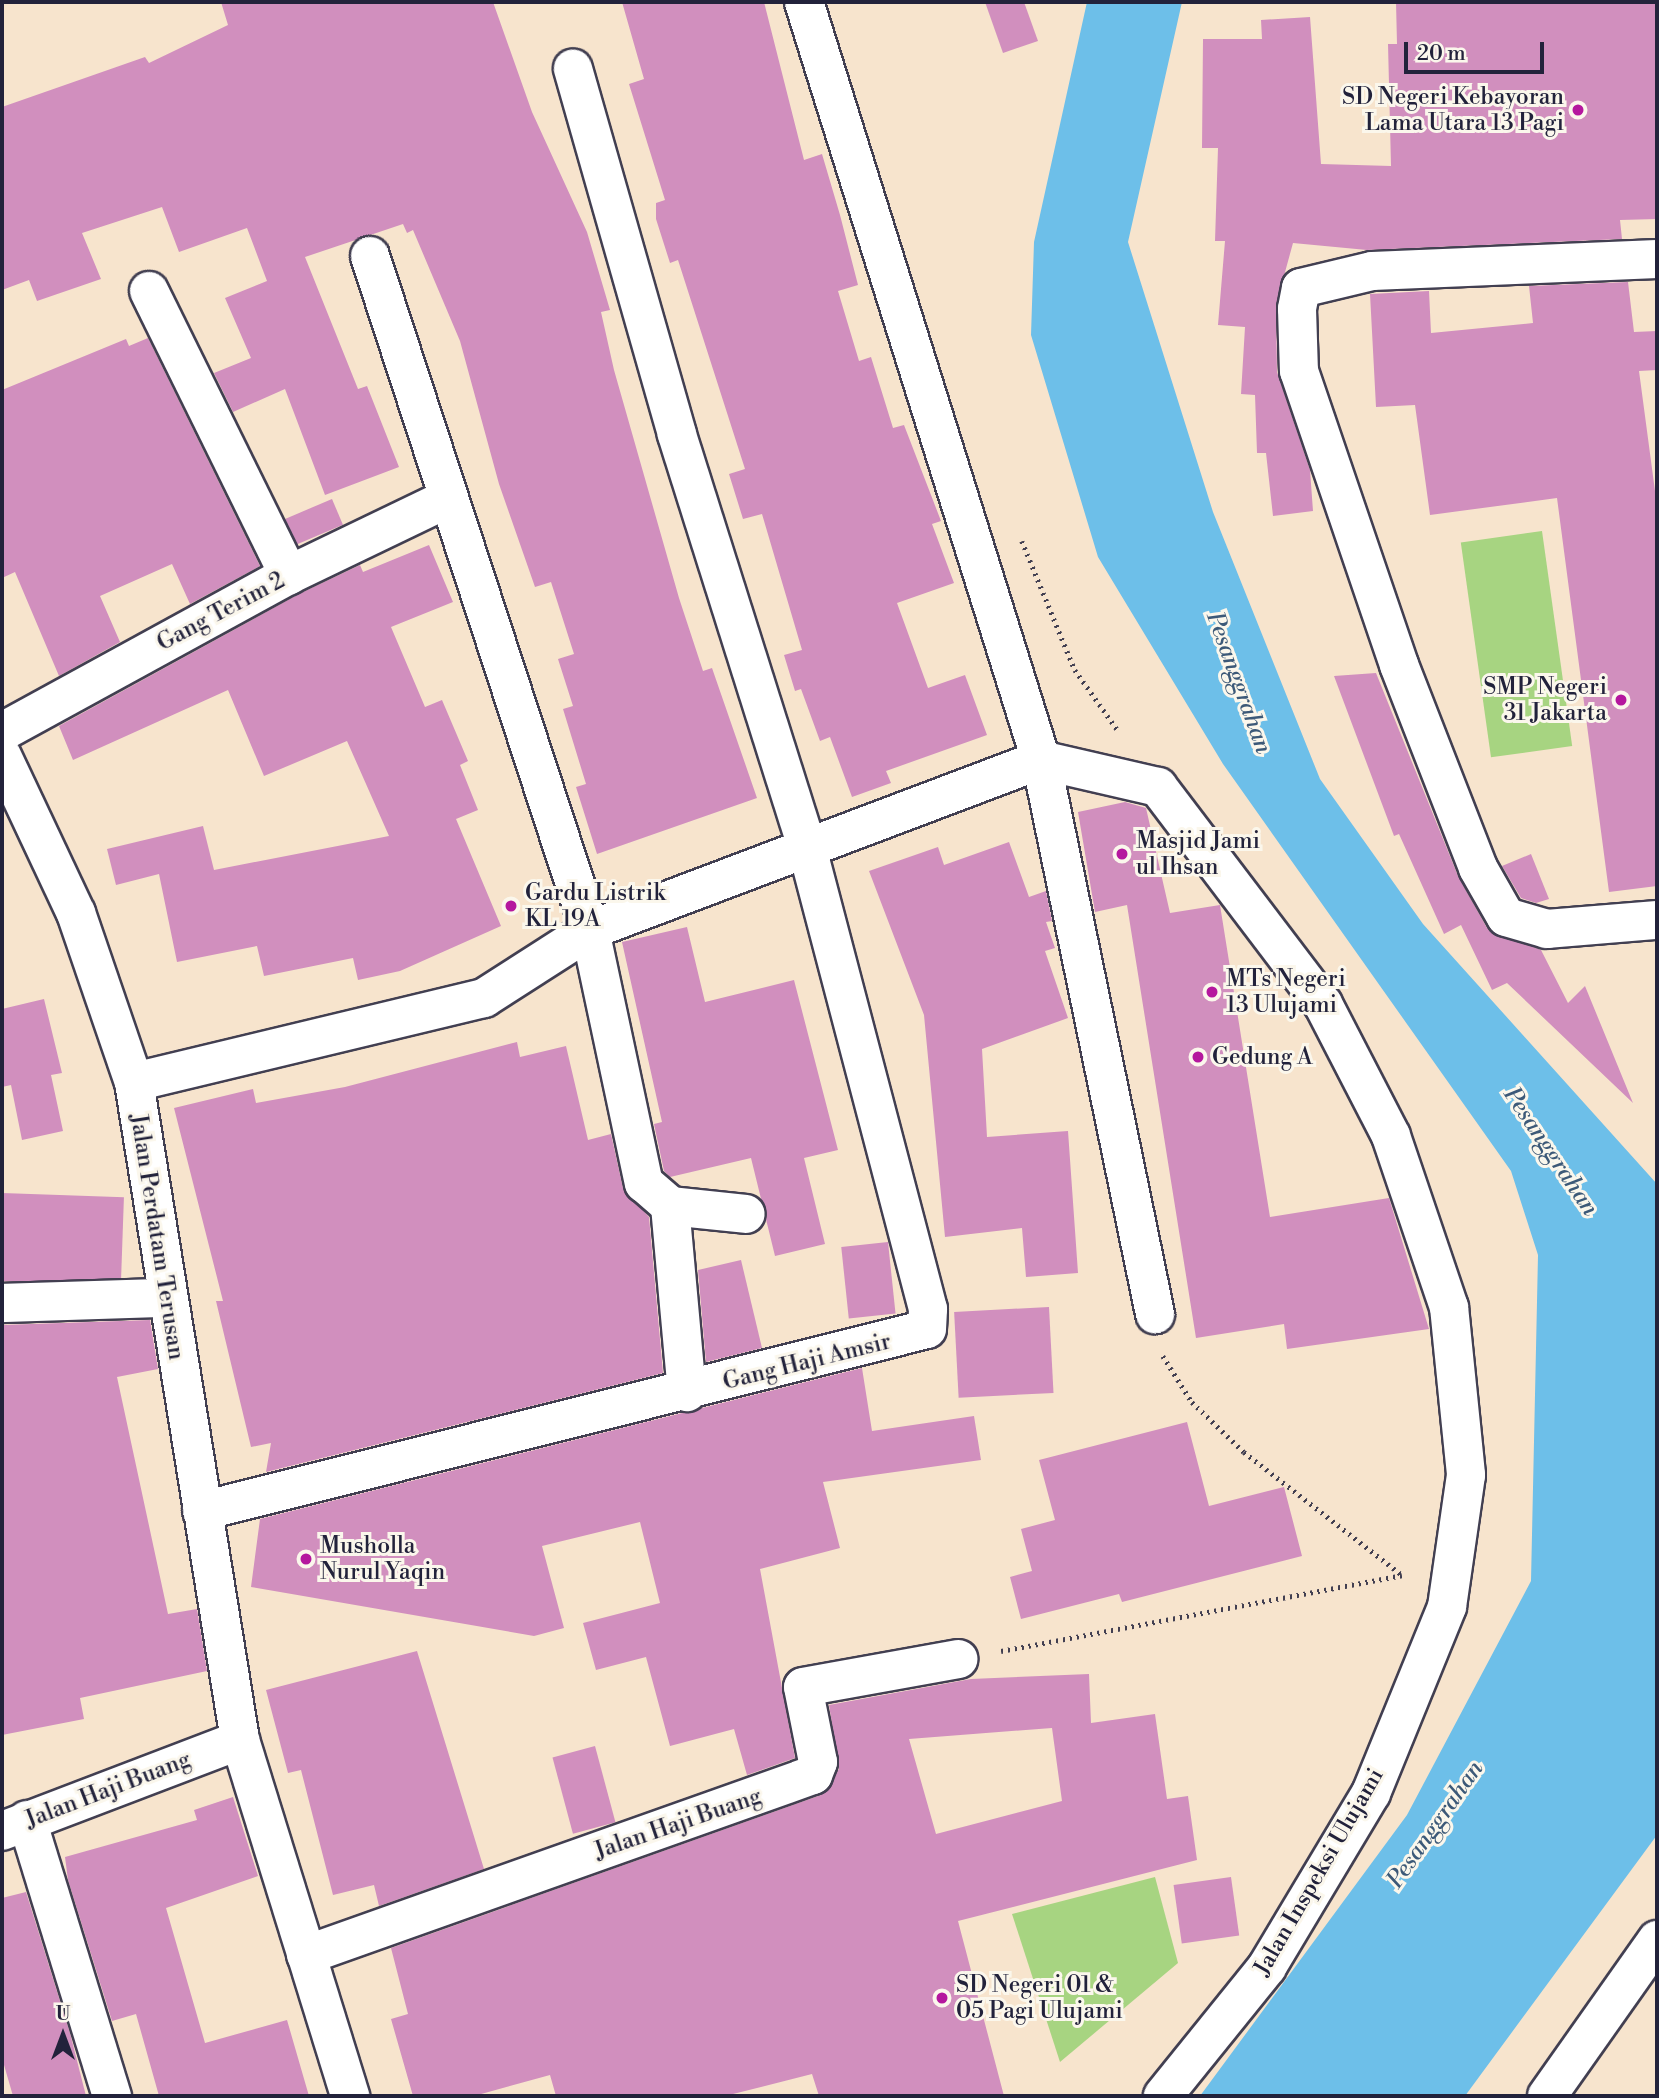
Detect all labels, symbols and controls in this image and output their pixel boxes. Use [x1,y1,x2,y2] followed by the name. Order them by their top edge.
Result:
[1407,28,1547,72] scale bar
[1417,41,1466,67] text: 20 m
[1342,83,1564,137] place label: SD Negeri Kebayoran Lama Utara 13 Pagi
[1570,102,1586,118] marker: SD Negeri Kebayoran Lama Utara 13 Pagi
[152,567,290,657] street label: Gang Terim 2
[1199,608,1277,758] water label: Pesanggrahan
[1483,673,1607,727] place label: SMP Negeri 31 Jakarta
[1613,692,1629,708] marker: SMP Negeri 31 Jakarta
[1136,827,1260,881] place label: Masjid Jami ul Ihsan
[1114,846,1130,862] marker: Masjid Jami ul Ihsan
[525,879,665,933] place label: Gardu Listrik KL 19A
[503,898,519,914] marker: Gardu Listrik KL 19A
[1226,965,1346,1019] place label: MTs Negeri 13 Ulujami
[1204,984,1220,1000] marker: MTs Negeri 13 Ulujami
[1212,1043,1313,1071] place label: Gedung A
[1190,1049,1206,1065] marker: Gedung A
[1497,1082,1603,1222] water label: Pesanggrahan
[124,1112,190,1362] street label: Jalan Perdatam Terusan
[720,1328,894,1396] street label: Gang Haji Amsir
[320,1532,445,1586] place label: Musholla Nurul Yaqin
[298,1551,314,1567] marker: Musholla Nurul Yaqin
[22,1746,194,1834] street label: Jalan Haji Buang
[1382,1756,1490,1894] water label: Pesanggrahan
[1248,1763,1390,1981] street label: Jalan Inspeksi Ulujami
[591,1783,765,1865] street label: Jalan Haji Buang
[956,1971,1123,2025] place label: SD Negeri 01 & 05 Pagi Ulujami
[934,1990,950,2006] marker: SD Negeri 01 & 05 Pagi Ulujami
[28,2000,98,2070] north arrow
[56,2002,70,2026] text: U

